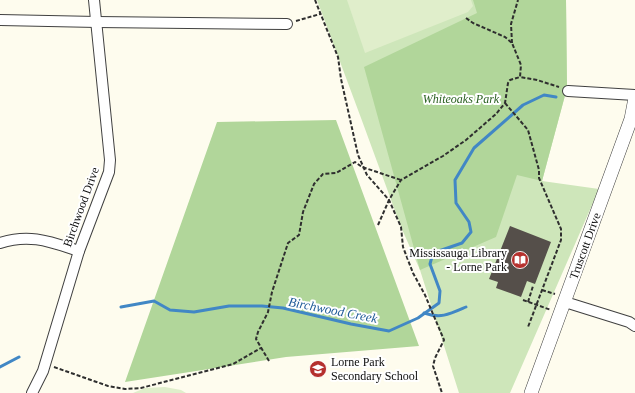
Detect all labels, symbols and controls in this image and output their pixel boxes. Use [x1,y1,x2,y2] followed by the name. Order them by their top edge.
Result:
[423,92,500,106] park label: Whiteoaks Park
[60,165,102,249] street label: Birchwood Drive
[566,211,604,281] street label: Truscott Drive
[409,246,507,274] place label: Mississauga Library - Lorne Park
[510,250,530,270] library icon: Mississauga Library - Lorne Park
[287,294,379,326] water label: Birchwood Creek
[331,355,419,383] place label: Lorne Park Secondary School
[308,359,328,379] school or university icon: Lorne Park Secondary School

